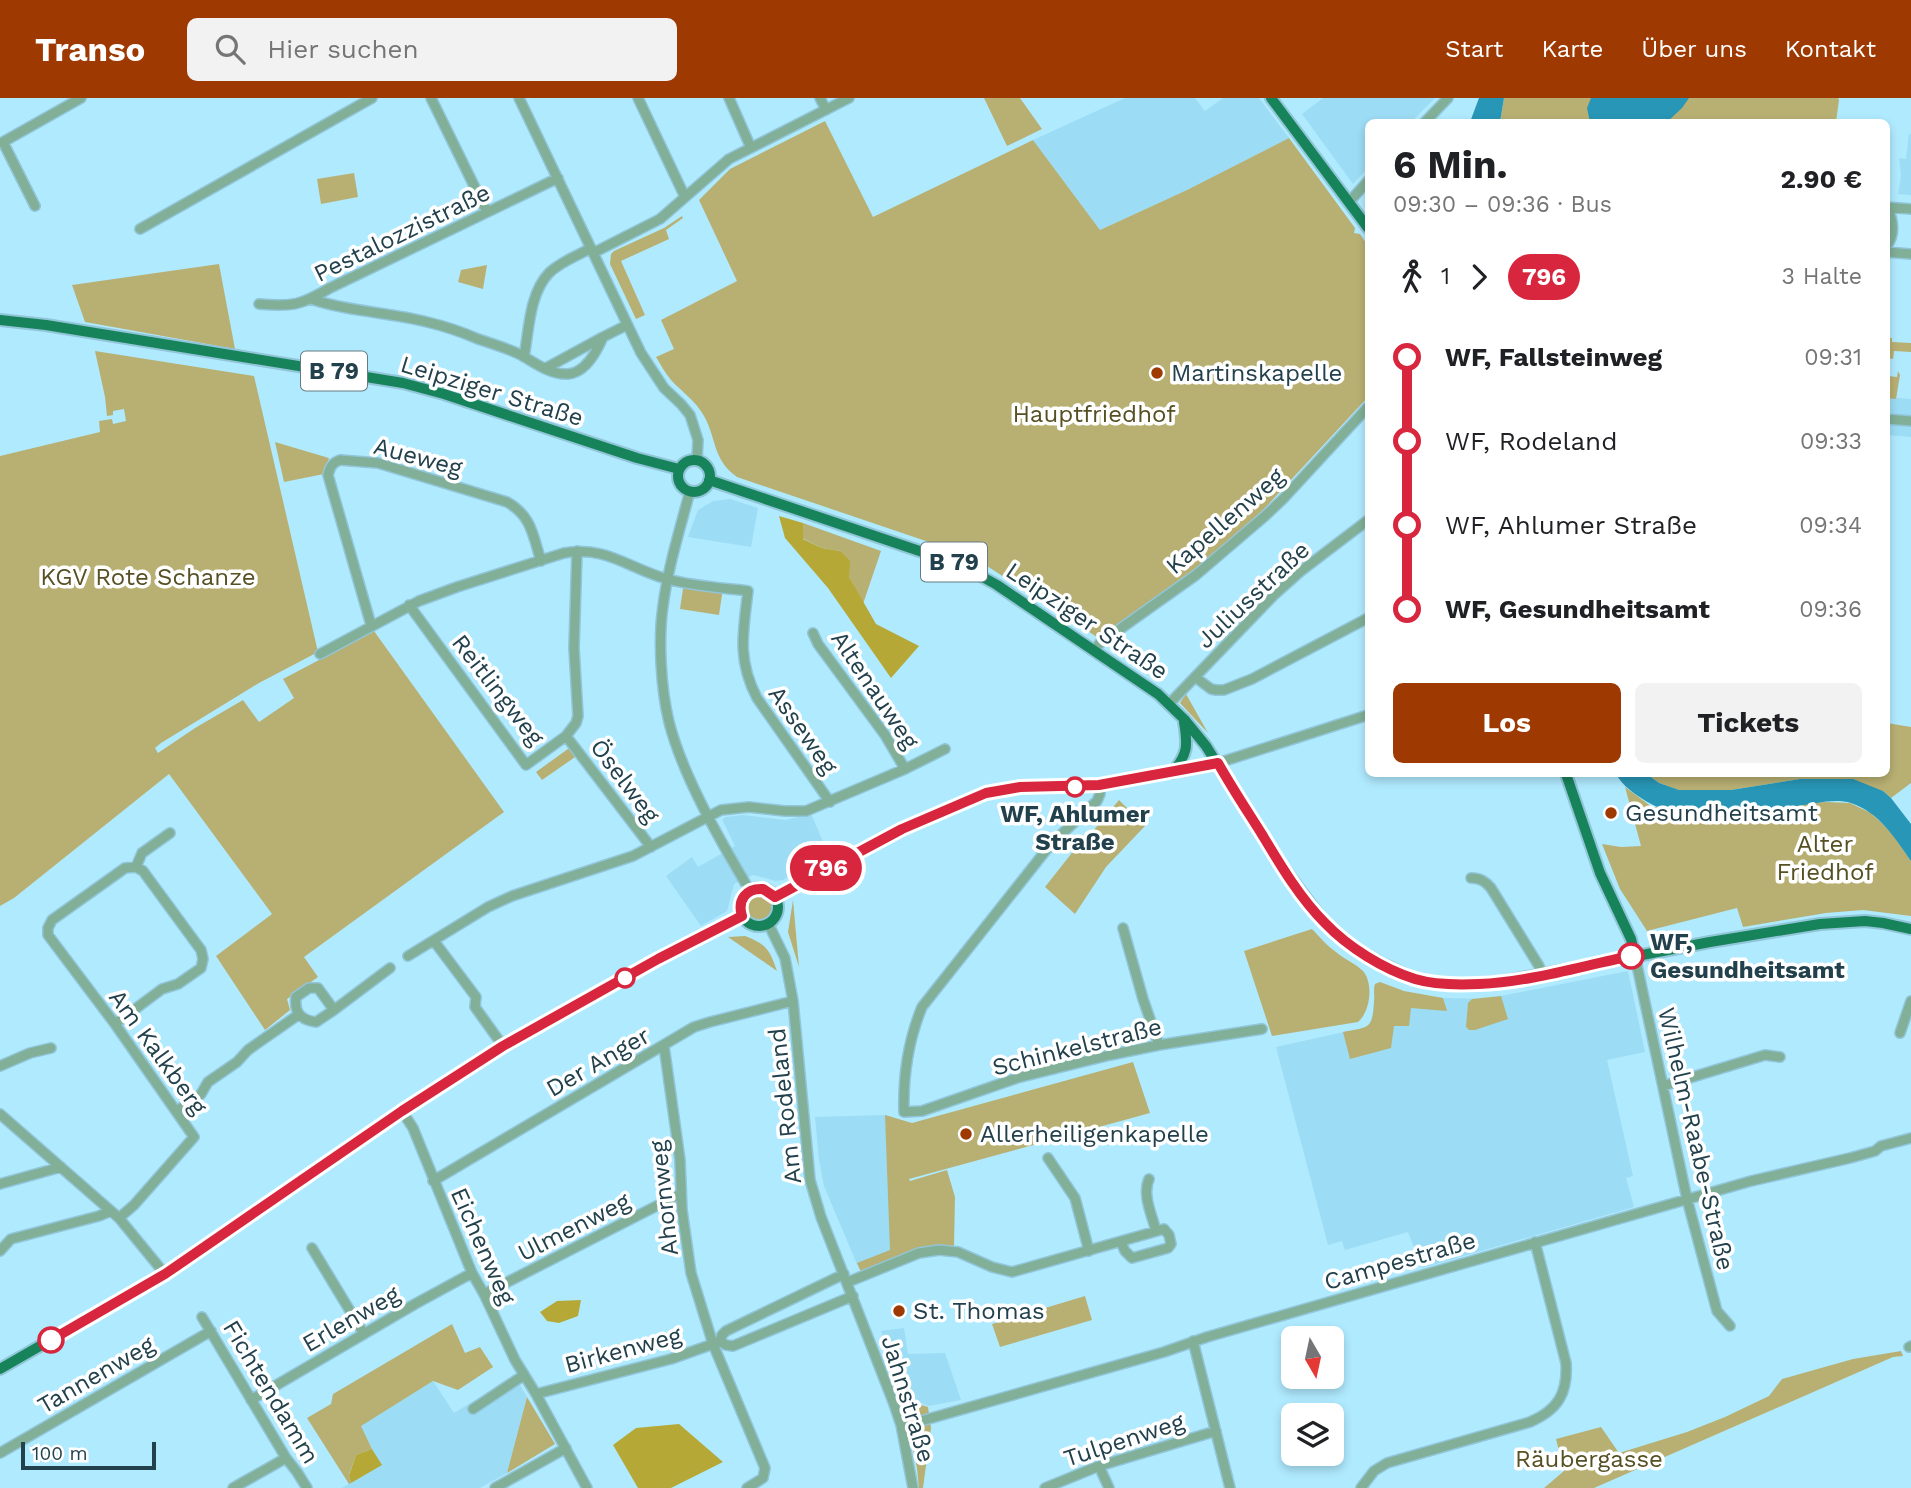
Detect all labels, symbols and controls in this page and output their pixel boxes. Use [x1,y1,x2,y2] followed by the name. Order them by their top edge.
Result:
[187,18,677,81] search box
[35,30,145,69] text: Transo
[211,30,249,68] icon: search
[267,34,419,64] text: Hier suchen
[1445,35,1503,63] text: Start
[1541,35,1603,63] text: Karte
[1641,35,1747,63] text: Über uns
[1785,35,1876,63] text: Kontakt
[1393,143,1508,187] text: 6 Min.
[1781,164,1862,194] text: 2.90 €
[309,178,495,288] street label: Pestalozzistraße
[1393,191,1612,218] text: 09:30 – 09:36 · Bus
[1393,258,1431,296] icon: walk
[1460,258,1498,296] icon: forward
[1441,263,1450,290] text: 1
[1522,263,1566,291] text: 796
[1782,263,1862,290] text: 3 Halte
[1445,342,1662,372] text: WF, Fallsteinweg
[1804,344,1862,371] text: 09:31
[397,350,587,432] street label: Leipziger Straße
[301,352,367,390] road number: B 79
[1171,359,1342,387] place label: Martinskapelle
[1149,365,1165,381] marker: Martinskapelle
[1012,400,1176,428] park label: Hauptfriedhof
[1445,426,1618,456] text: WF, Rodeland
[1800,428,1862,455] text: 09:33
[371,432,465,482] street label: Aueweg
[1160,462,1290,580] street label: Kapellenweg
[1445,510,1697,540] text: WF, Ahlumer Straße
[1799,512,1862,539] text: 09:34
[1191,536,1315,654] street label: Juliusstraße
[921,543,987,582] road number: B 79
[1001,556,1173,686] street label: Leipziger Straße
[40,563,256,591] park label: KGV Rote Schanze
[1445,594,1710,624] text: WF, Gesundheitsamt
[1799,596,1862,623] text: 09:36
[825,626,925,754] street label: Altenauweg
[446,629,550,751] street label: Reitlingweg
[763,681,844,780] street label: Asseweg
[1393,683,1621,763] button: Los
[1635,683,1862,763] button: Tickets
[584,734,666,829] street label: Öselweg
[1065,777,1085,797] marker: WF, Ahlumer Straße
[1625,799,1818,827] place label: Gesundheitsamt
[1000,800,1151,856] place label: WF, Ahlumer Straße
[1603,805,1619,821] marker: Gesundheitsamt
[1776,830,1874,886] park label: Alter Friedhof
[786,845,866,891] line badge: 796
[804,854,848,882] text: 796
[1650,928,1845,984] place label: WF, Gesundheitsamt
[1618,943,1644,969] marker: WF, Gesundheitsamt
[615,968,635,988] unlabelled marker
[103,984,213,1120] street label: Am Kalkberg
[1652,1005,1740,1273] street label: Wilhelm-Raabe-Straße
[989,1012,1165,1082] street label: Schinkelstraße
[541,1021,655,1103] street label: Der Anger
[763,1027,807,1185] street label: Am Rodeland
[980,1120,1209,1148] place label: Allerheiligenkapelle
[958,1126,974,1142] marker: Allerheiligenkapelle
[644,1139,684,1257] street label: Ahornweg
[445,1183,521,1309] street label: Eichenweg
[513,1187,635,1267] street label: Ulmenweg
[1321,1226,1479,1296] street label: Campestraße
[298,1280,405,1358] street label: Erlenweg
[913,1297,1045,1325] place label: St. Thomas
[891,1303,907,1319] marker: St. Thomas
[217,1315,325,1469] street label: Fichtendamm
[561,1321,685,1379] street label: Birkenweg
[1281,1326,1344,1390] north arrow
[1281,1326,1344,1466] map controls
[38,1327,64,1353] unlabelled marker
[33,1330,160,1420] street label: Tannenweg
[875,1332,941,1466] street label: Jahnstraße
[1281,1403,1344,1466] button: layers
[1060,1407,1188,1473] street label: Tulpenweg
[21,1439,156,1471] scale bar
[32,1442,88,1465] text: 100 m
[1515,1445,1663,1473] park label: Räubergasse

